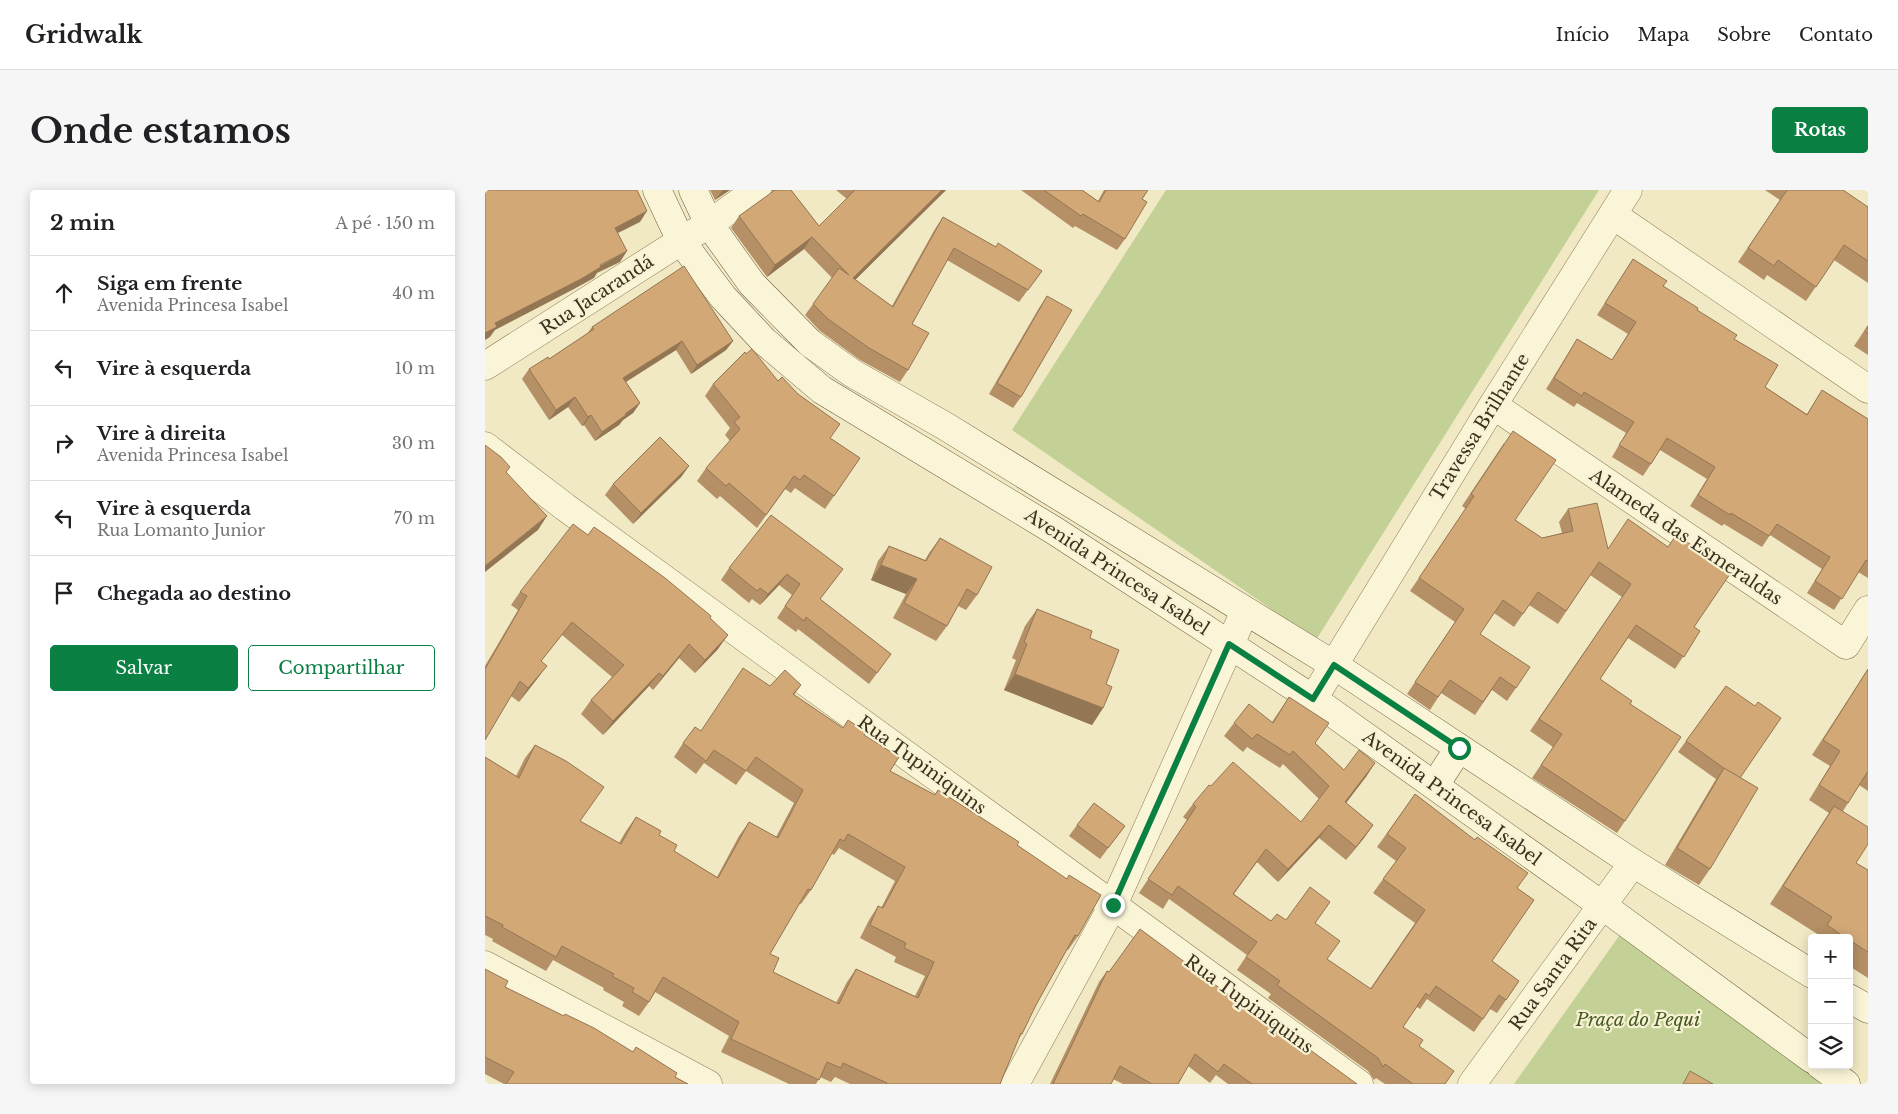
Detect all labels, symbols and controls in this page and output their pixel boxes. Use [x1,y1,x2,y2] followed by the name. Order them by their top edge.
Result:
[25,20,142,49] text: Gridwalk
[1556,24,1609,46] text: Início
[1637,24,1689,46] text: Mapa
[1717,24,1771,46] text: Sobre
[1799,24,1873,46] text: Contato
[1772,107,1868,153] button: Rotas
[30,109,291,152] text: Onde estamos
[50,210,115,236] text: 2 min
[336,213,435,233] text: A pé · 150 m
[536,250,658,340] street label: Rua Jacarandá
[97,272,242,295] text: Siga em frente
[50,279,78,307] icon: ahead
[392,283,435,303] text: 40 m
[97,295,289,315] text: Avenida Princesa Isabel
[1426,349,1534,505] street label: Travessa Brilhante
[50,354,78,382] icon: left
[97,357,251,380] text: Vire à esquerda
[395,358,435,378] text: 10 m
[97,422,226,445] text: Vire à direita
[50,429,78,457] icon: right
[392,433,435,453] text: 30 m
[97,445,289,465] text: Avenida Princesa Isabel
[1585,464,1786,610] street label: Alameda das Esmeraldas
[97,497,251,520] text: Vire à esquerda
[50,504,78,532] icon: left
[1020,504,1213,640] street label: Avenida Princesa Isabel
[394,508,435,528] text: 70 m
[97,520,265,540] text: Rua Lomanto Junior
[50,579,78,607] icon: arrive
[97,582,291,605] text: Chegada ao destino
[50,645,238,691] button: Salvar
[248,645,435,691] button: Compartilhar
[853,711,991,819] street label: Rua Tupiniquins
[1358,725,1546,870] street label: Avenida Princesa Isabel
[1448,737,1471,760] route start
[1102,894,1125,917] route end
[1505,913,1601,1035] street label: Rua Santa Rita
[1808,934,1853,1069] map controls
[1808,934,1853,979] button: +
[1180,950,1318,1058] street label: Rua Tupiniquins
[1808,979,1853,1024] button: −
[1575,1009,1701,1031] park label: Praça do Pequi
[1808,1024,1853,1069] button: layers

